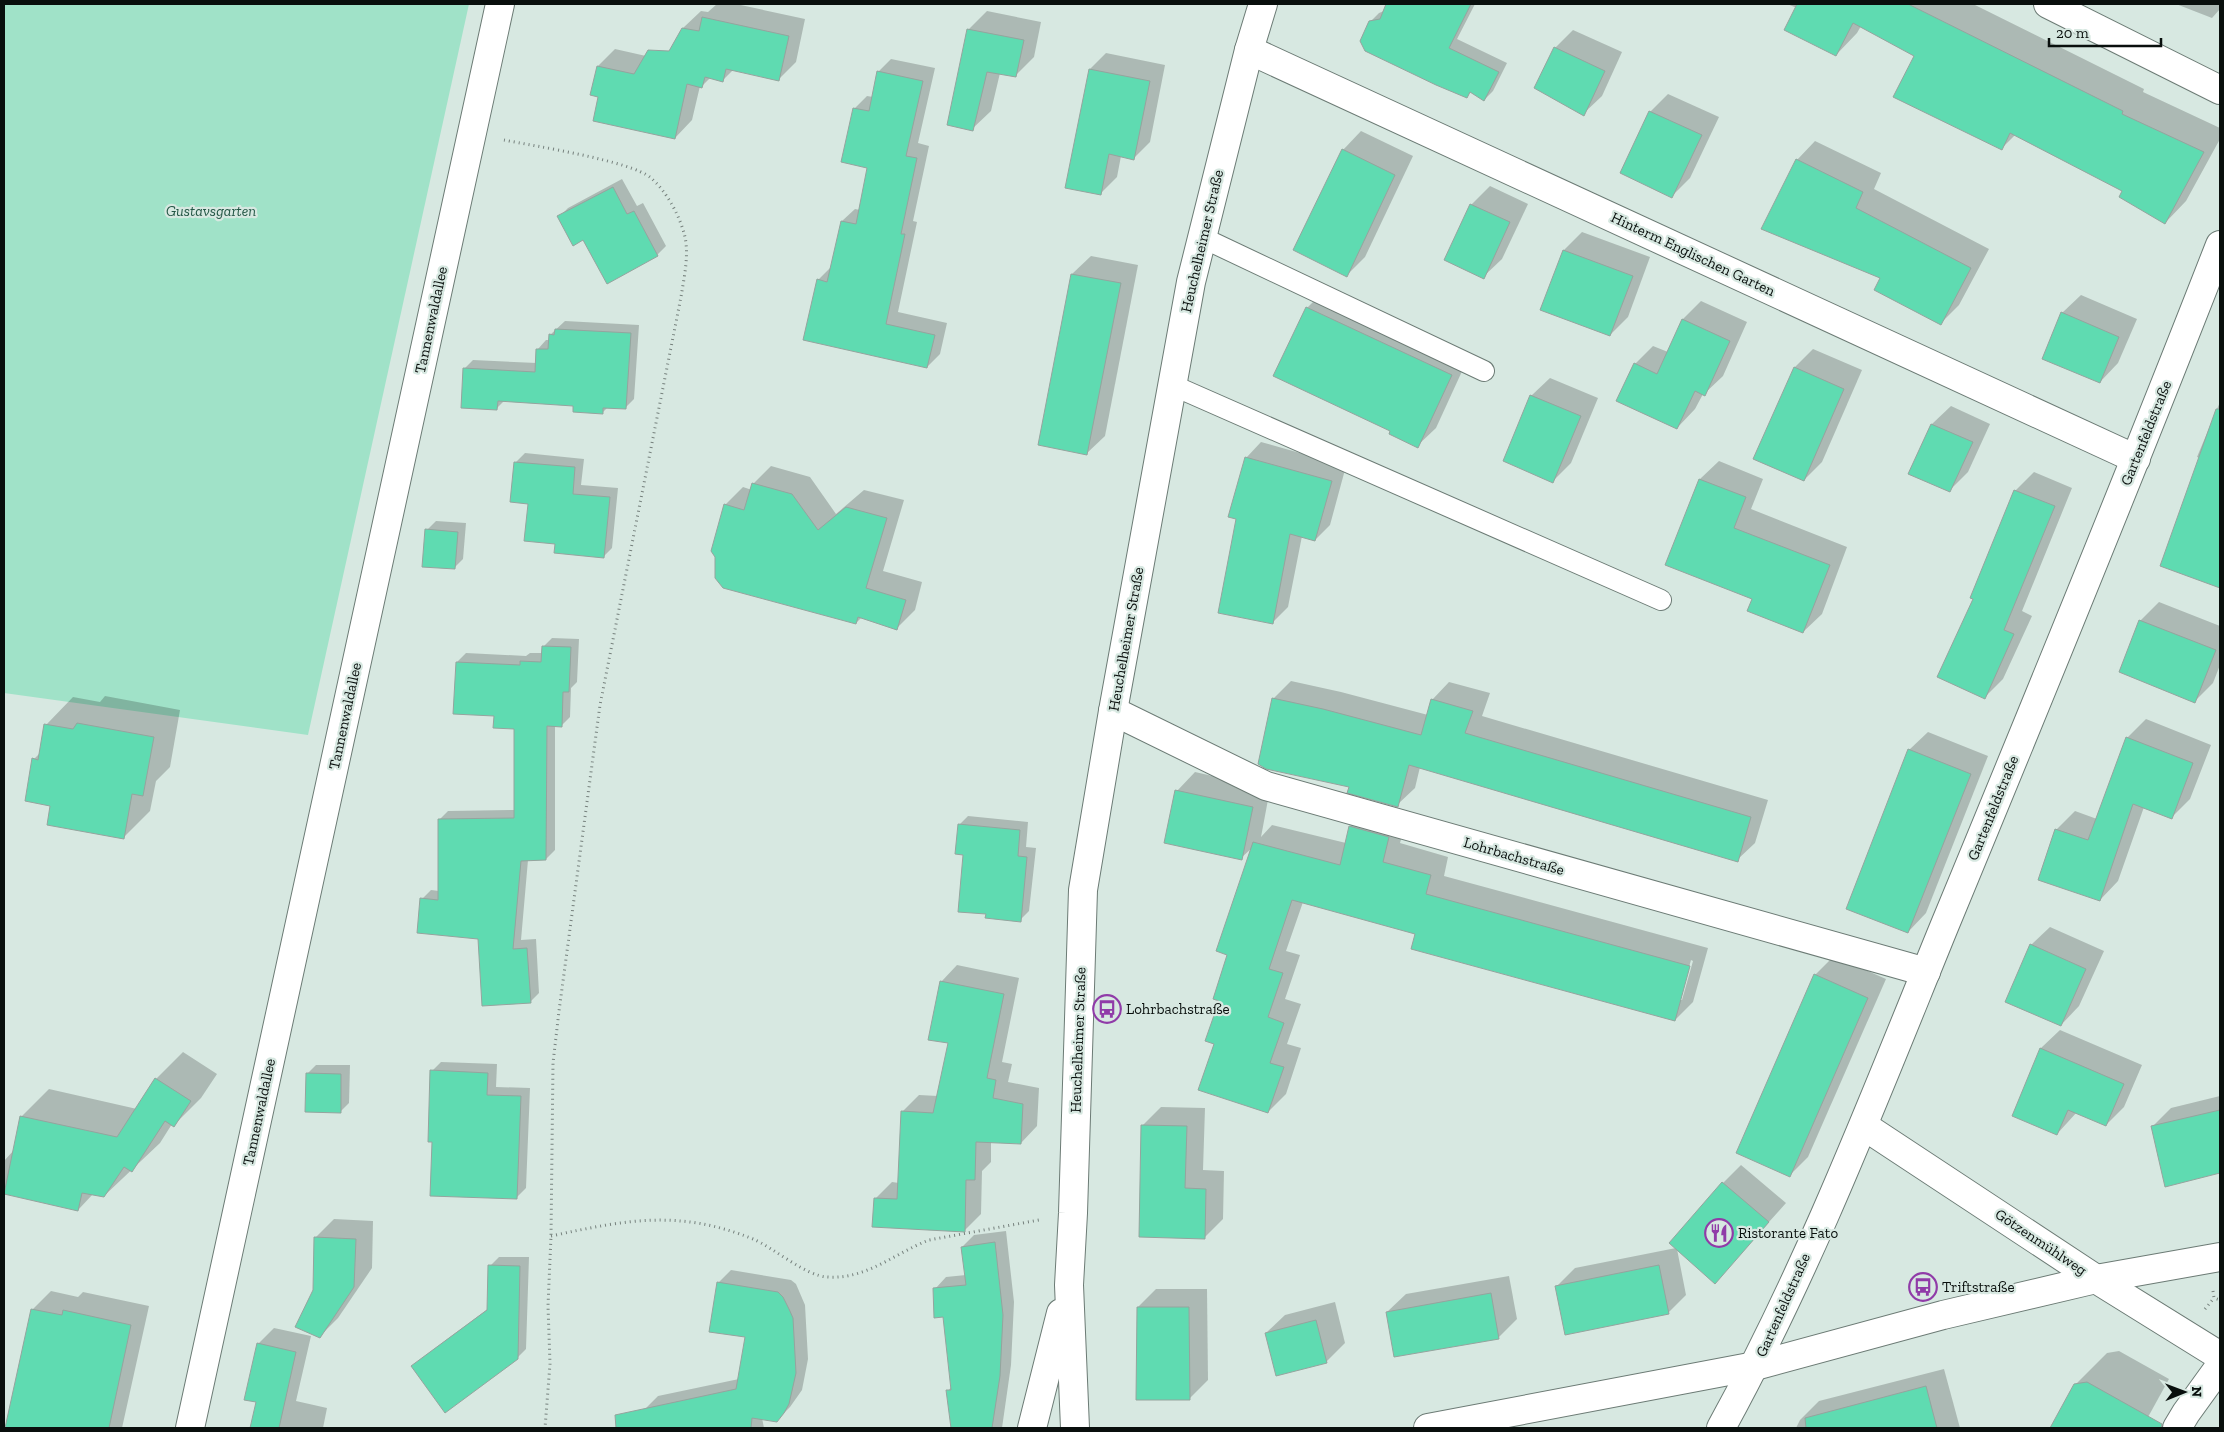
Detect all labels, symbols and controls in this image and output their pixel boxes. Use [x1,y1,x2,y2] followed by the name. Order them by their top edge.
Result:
[2049,15,2162,47] scale bar
[2056,24,2089,42] text: 20 m
[1177,168,1227,314] street label: Heuchelheimer Straße
[166,202,256,220] park label: Gustavsgarten
[1608,208,1778,300] street label: Hinterm Englischen Garten
[411,265,451,375] street label: Tannenwaldallee
[2117,378,2175,488] street label: Gartenfeldstraße
[1104,566,1148,712] street label: Heuchelheimer Straße
[325,661,365,771] street label: Tannenwaldallee
[1964,753,2022,863] street label: Gartenfeldstraße
[1462,833,1566,879] street label: Lohrbachstraße
[1066,967,1090,1113] street label: Heuchelheimer Straße
[1092,994,1122,1024] bus stop icon: Lohrbachstraße
[1126,1000,1230,1018] place label: Lohrbachstraße
[239,1057,279,1167] street label: Tannenwaldallee
[1992,1205,2090,1279] street label: Götzenmühlweg
[1704,1218,1734,1248] restaurant icon: Ristorante Fato
[1738,1224,1838,1242] place label: Ristorante Fato
[1752,1250,1814,1360] street label: Gartenfeldstraße
[1908,1272,1938,1302] bus stop icon: Triftstraße
[1942,1278,2014,1296] place label: Triftstraße
[2159,1367,2209,1417] north arrow
[2188,1386,2205,1398] text: N

